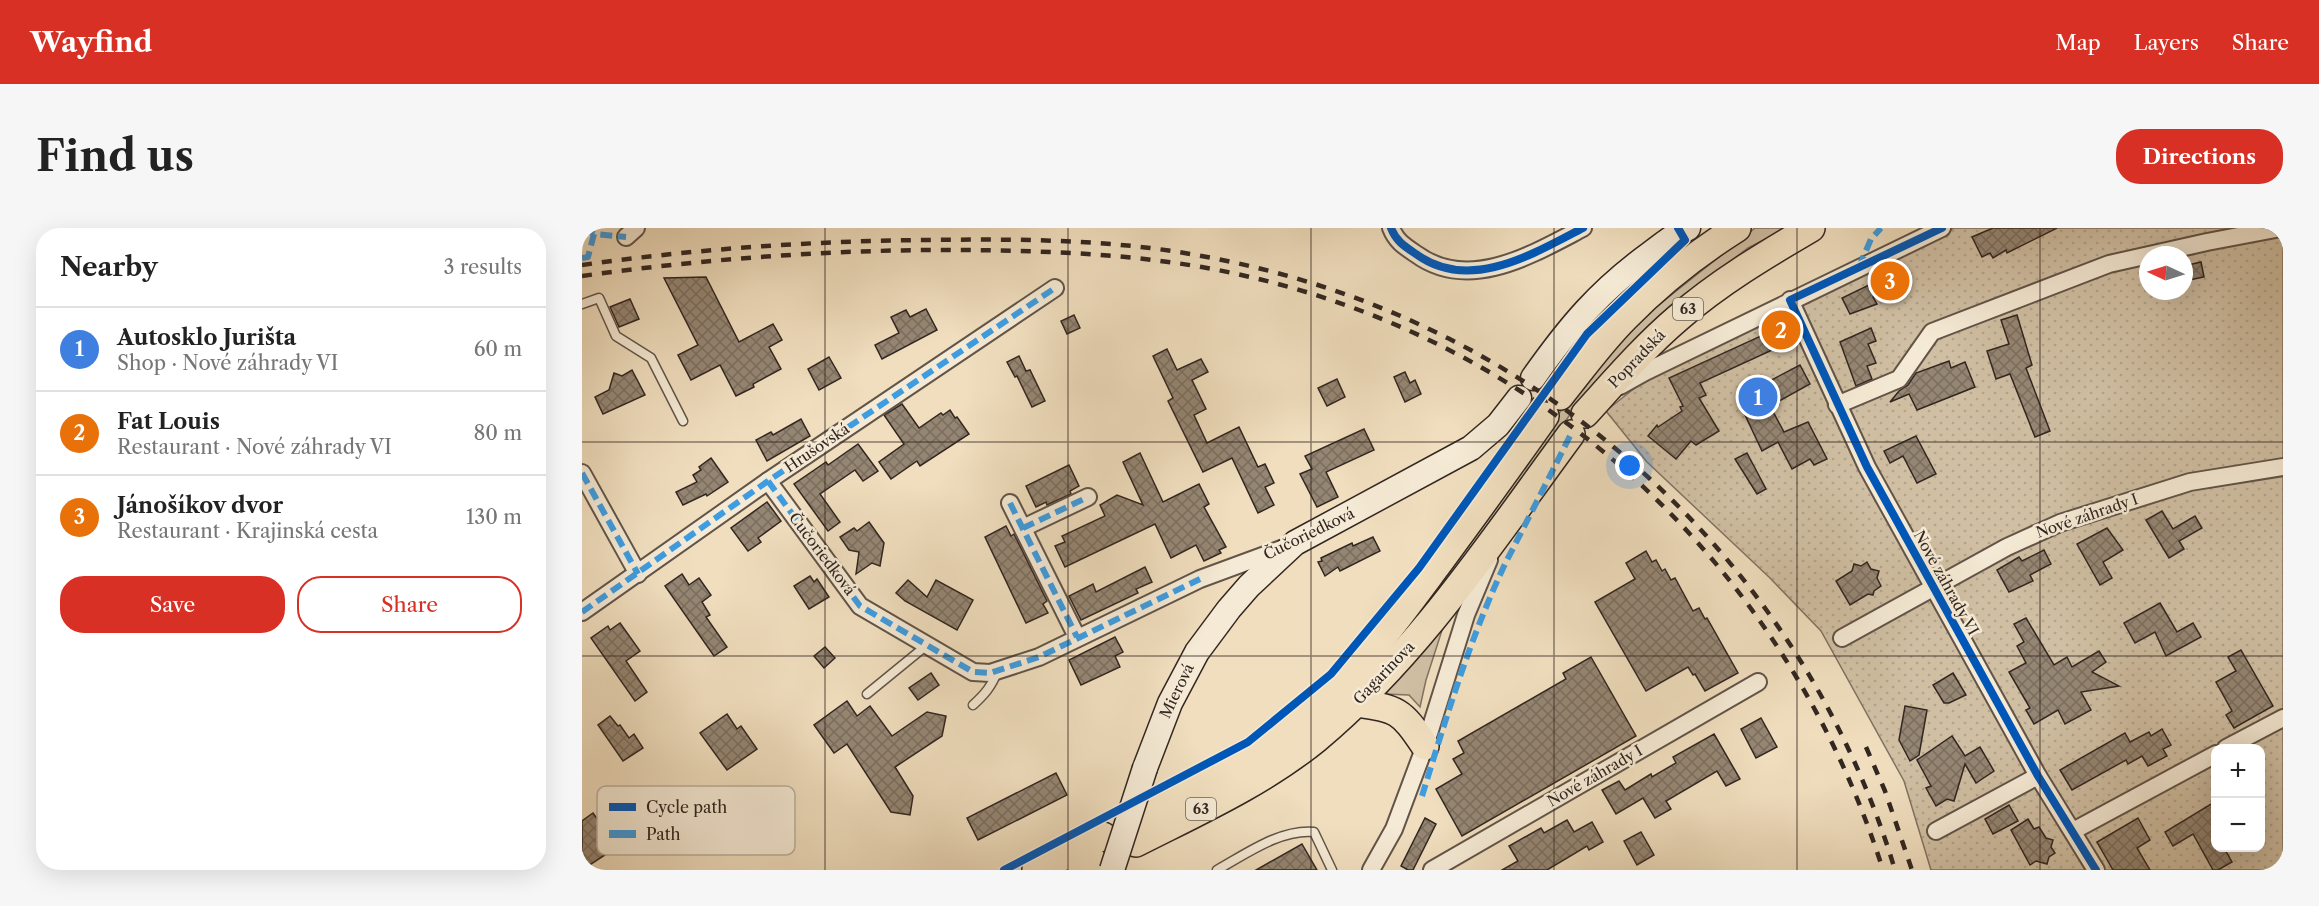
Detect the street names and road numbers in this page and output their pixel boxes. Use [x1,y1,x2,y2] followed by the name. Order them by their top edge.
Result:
[1673,298,1703,320] road number: 63
[1604,325,1669,392] street label: Popradská
[781,419,853,476] street label: Hrušovská
[2033,489,2140,542] street label: Nové záhrady I
[1260,503,1357,564] street label: Čučoriedková
[785,508,860,599] street label: Čučoriedková
[1910,527,1983,638] street label: Nové záhrady VI
[1349,637,1418,708] street label: Gagarinova
[1155,660,1198,721] street label: Mierová
[1544,741,1646,810] street label: Nové záhrady I
[1186,798,1216,820] road number: 63

